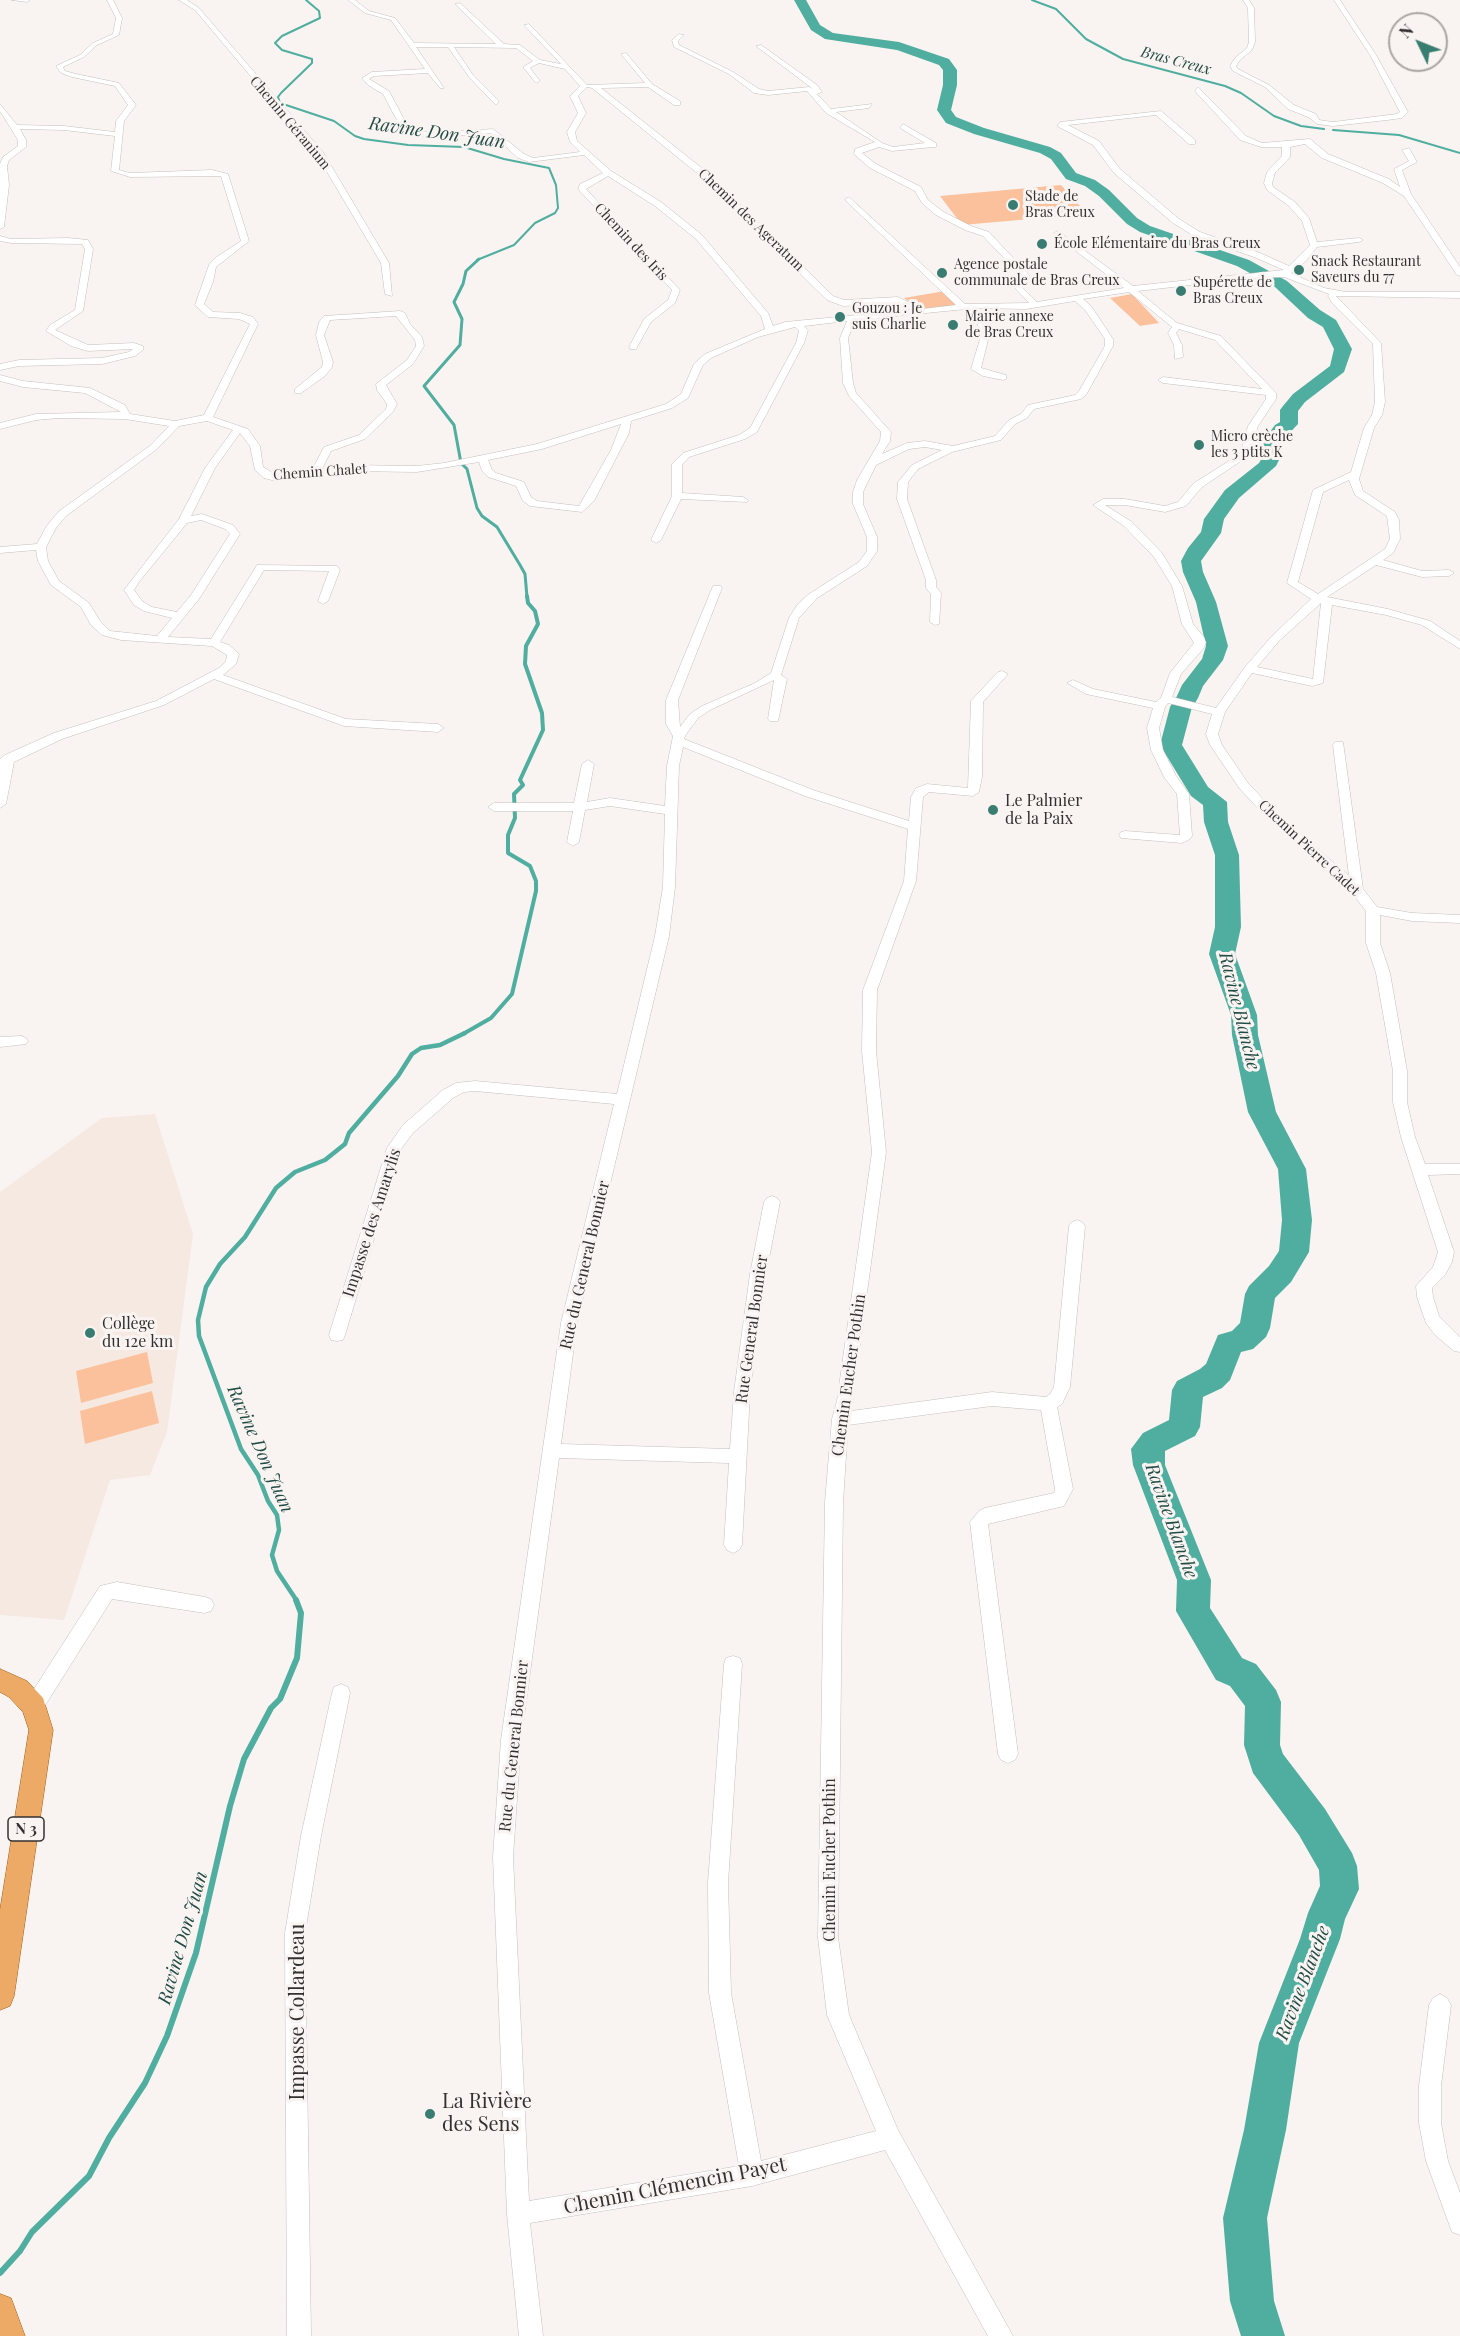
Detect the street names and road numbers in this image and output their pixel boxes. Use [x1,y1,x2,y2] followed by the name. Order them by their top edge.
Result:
[246,73,334,173] street label: Chemin Géranium
[695,165,807,275] street label: Chemin des Ageratum
[591,200,671,284] street label: Chemin des Iris
[272,460,368,484] street label: Chemin Chalet
[1255,797,1363,899] street label: Chemin Pierre Cadet
[339,1146,405,1300] street label: Impasse des Amarylis
[556,1179,614,1351] street label: Rue du General Bonnier
[732,1253,772,1405] street label: Rue General Bonnier
[828,1293,870,1457] street label: Chemin Eucher Pothin
[495,1659,533,1833] street label: Rue du General Bonnier
[820,1778,840,1942] street label: Chemin Eucher Pothin
[8,1817,44,1841] road number: N 3
[286,1924,310,2100] street label: Impasse Collardeau
[562,2153,788,2219] street label: Chemin Clémencin Payet

